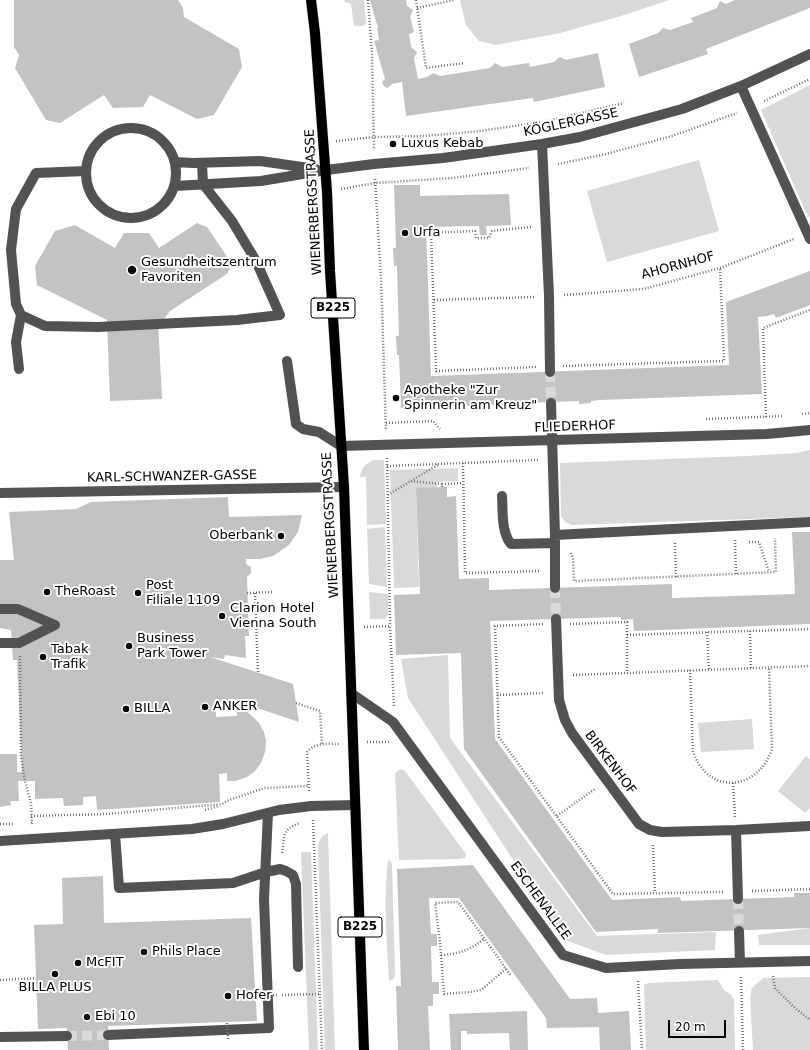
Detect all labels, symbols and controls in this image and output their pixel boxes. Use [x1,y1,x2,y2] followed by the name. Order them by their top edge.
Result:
[522,105,620,141] street label: KÖGLERGASSE
[302,128,326,276] street label: WIENERBERGSTRASSE
[401,136,483,152] place label: Luxus Kebab
[388,139,398,149] marker: Luxus Kebab
[413,225,440,241] place label: Urfa
[400,228,410,238] marker: Urfa
[640,249,716,283] street label: AHORNHOF
[141,255,277,286] place label: Gesundheitszentrum Favoriten
[126,264,138,276] marker: Gesundheitszentrum Favoriten
[311,298,355,318] road number: B225
[404,383,537,414] place label: Apotheke "Zur Spinnerin am Kreuz"
[391,393,401,403] marker: Apotheke "Zur Spinnerin am Kreuz"
[534,418,616,436] street label: FLIEDERHOF
[319,451,343,599] street label: WIENERBERGSTRASSE
[87,468,257,486] street label: KARL-SCHWANZER-GASSE
[209,528,273,544] place label: Oberbank
[276,531,286,541] marker: Oberbank
[146,578,220,609] place label: Post Filiale 1109
[55,584,115,600] place label: TheRoast
[42,587,52,597] marker: TheRoast
[133,588,143,598] marker: Post Filiale 1109
[230,601,317,632] place label: Clarion Hotel Vienna South
[217,611,227,621] marker: Clarion Hotel Vienna South
[137,631,207,662] place label: Business Park Tower
[124,641,134,651] marker: Business Park Tower
[51,642,89,673] place label: Tabak Trafik
[38,652,48,662] marker: Tabak Trafik
[213,699,257,715] place label: ANKER
[134,701,170,717] place label: BILLA
[200,702,210,712] marker: ANKER
[121,704,131,714] marker: BILLA
[581,728,639,798] street label: BIRKENHOF
[506,859,574,943] street label: ESCHENALLEE
[338,917,382,937] road number: B225
[152,944,221,960] place label: Phils Place
[139,947,149,957] marker: Phils Place
[86,955,124,971] place label: McFIT
[73,958,83,968] marker: McFIT
[50,969,60,979] marker: BILLA PLUS
[19,980,91,996] place label: BILLA PLUS
[236,988,272,1004] place label: Hofer
[223,991,233,1001] marker: Hofer
[95,1009,136,1025] place label: Ebi 10
[82,1012,92,1022] marker: Ebi 10
[670,1012,728,1038] scale bar
[675,1020,706,1034] text: 20 m

